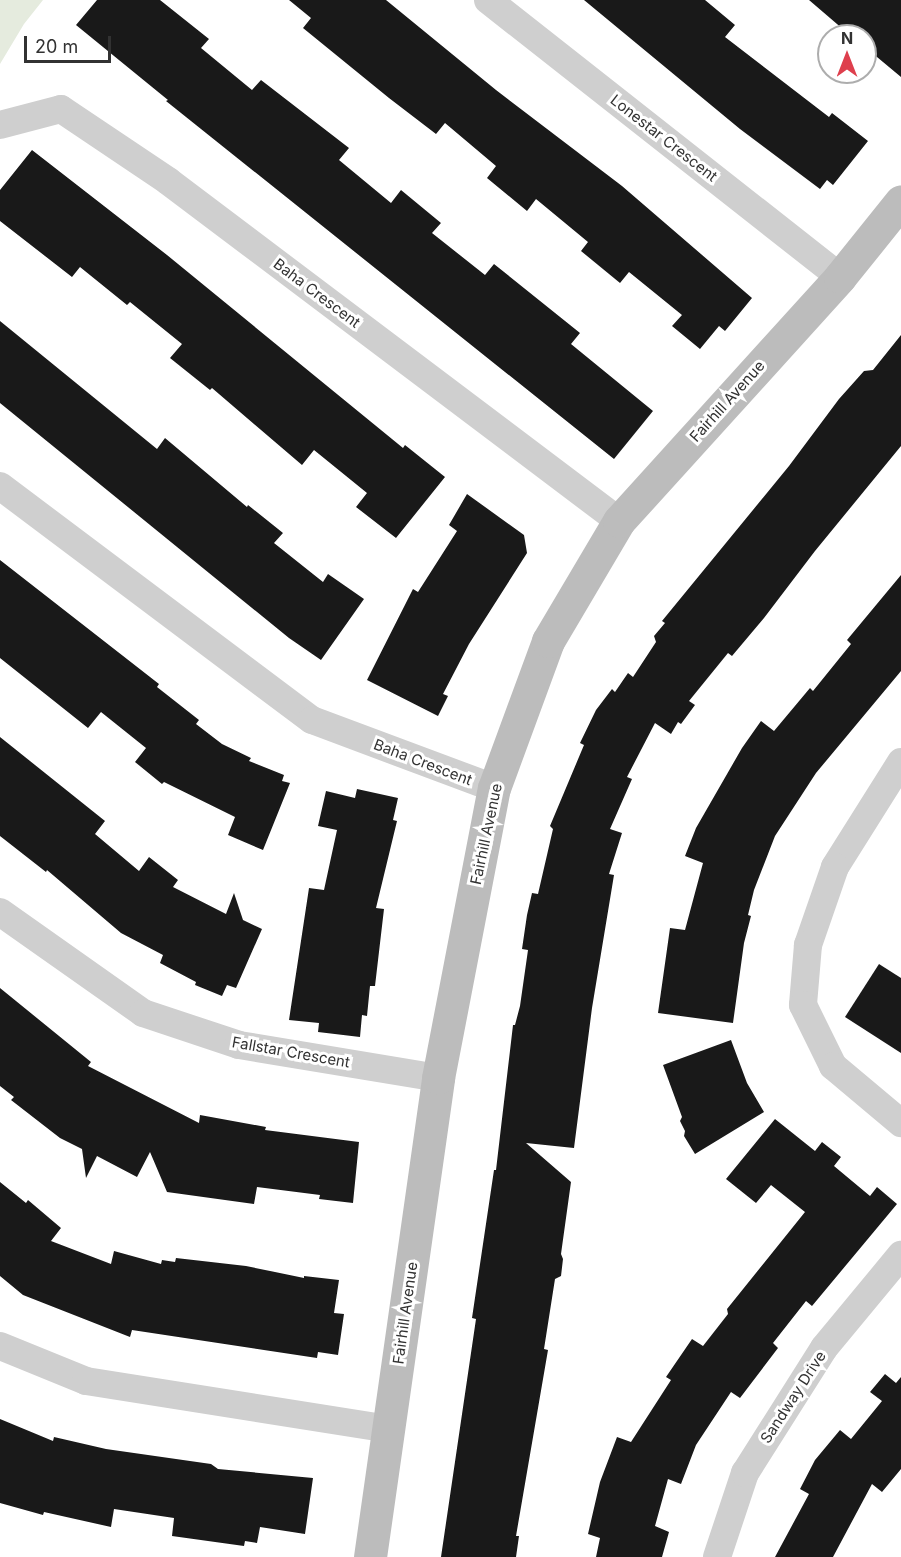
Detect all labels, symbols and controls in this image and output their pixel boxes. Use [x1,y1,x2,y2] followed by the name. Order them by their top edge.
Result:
[27,24,114,62] scale bar
[817,24,877,84] north arrow
[841,28,853,48] text: N
[35,36,78,57] text: 20 m
[607,91,721,185] street label: Lonestar Crescent
[270,255,364,331] street label: Baha Crescent
[686,357,768,445] street label: Fairhill Avenue
[371,735,475,789] street label: Baha Crescent
[466,782,506,886] street label: Fairhill Avenue
[231,1033,351,1071] street label: Fallstar Crescent
[389,1261,421,1365] street label: Fairhill Avenue
[756,1347,830,1447] street label: Sandway Drive

